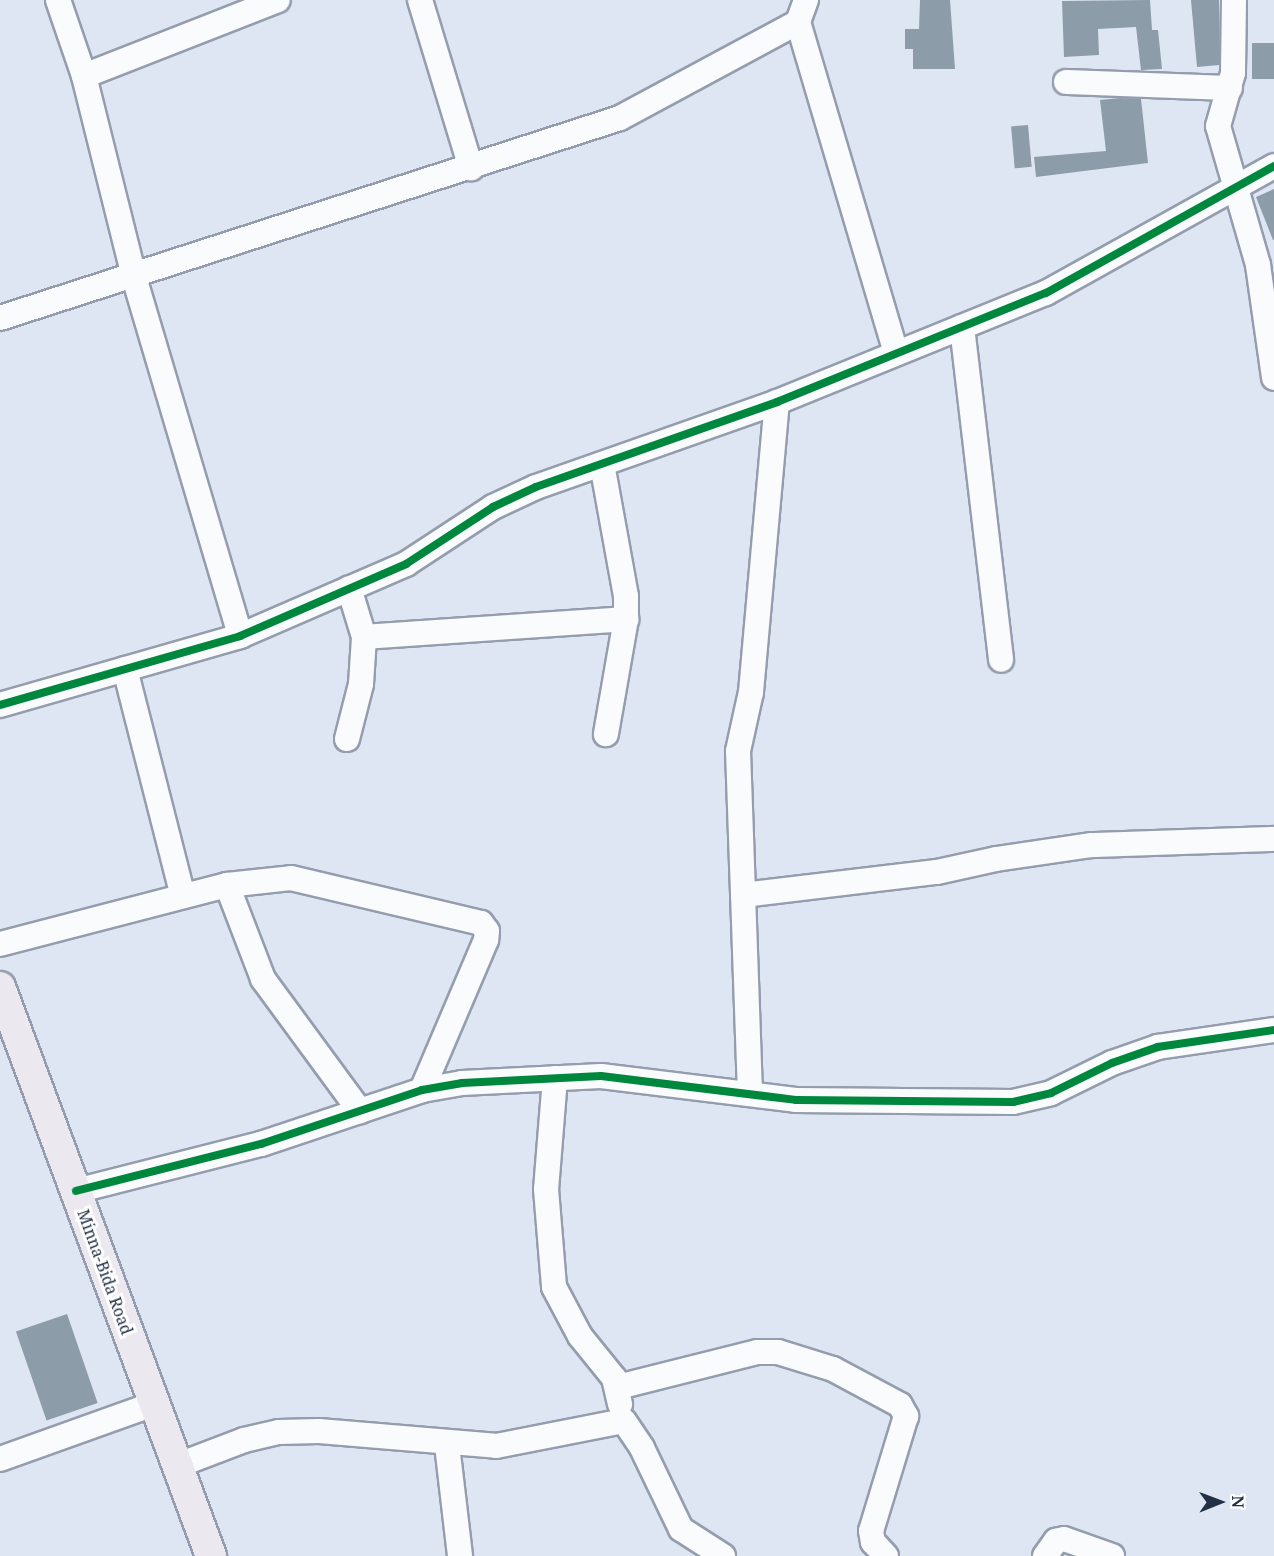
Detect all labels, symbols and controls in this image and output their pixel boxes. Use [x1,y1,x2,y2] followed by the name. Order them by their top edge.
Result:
[73,1207,137,1337] street label: Minna-Bida Road
[1190,1472,1250,1532] north arrow
[1227,1495,1249,1508] text: N

